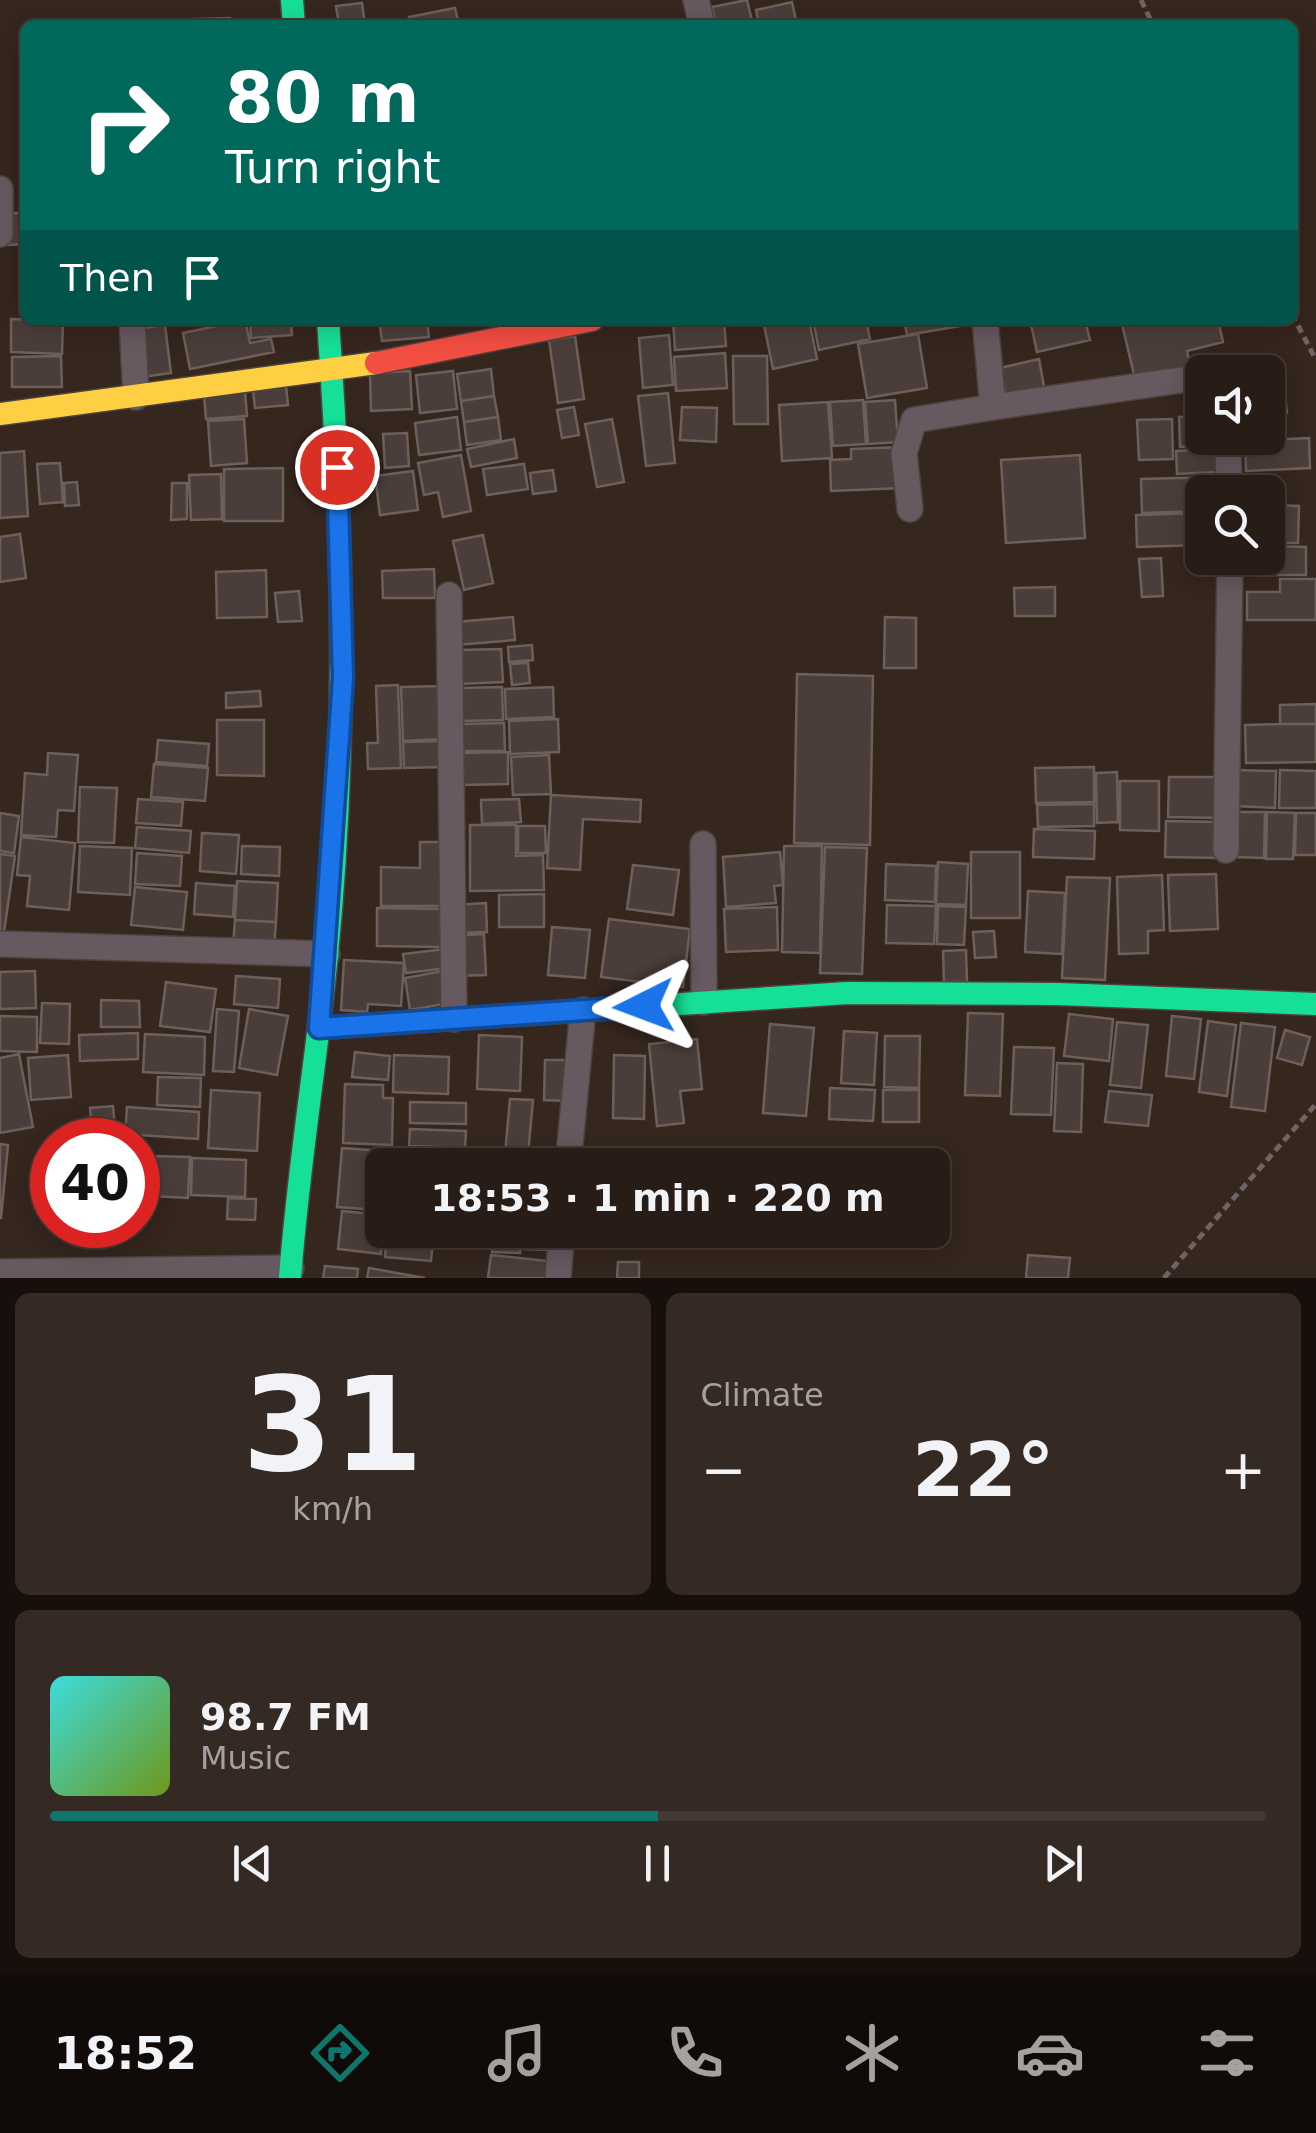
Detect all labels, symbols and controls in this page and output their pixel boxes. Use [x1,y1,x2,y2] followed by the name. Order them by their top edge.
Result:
[225,57,420,139] text: 80 m
[60,60,190,190] icon: right
[225,141,440,194] text: Turn right
[175,250,230,305] icon: arrive
[60,256,155,300] text: Then
[1185,355,1285,575] map controls
[1185,355,1285,455] button: sound
[295,425,380,510] pin
[310,440,365,495] icon: arrive
[1185,475,1285,575] button: search
[592,954,696,1058] position arrow
[30,1118,160,1248] speed limit sign: 40
[430,1176,885,1220] text: 18:53 · 1 min · 220 m
[242,1349,423,1501] text: 31
[701,1376,824,1414] text: Climate
[912,1426,1054,1514] text: 22°
[701,1438,747,1502] text: −
[1220,1438,1266,1502] text: +
[292,1490,373,1528] text: km/h
[200,1695,371,1739] text: 98.7 FM
[200,1739,291,1777] text: Music
[225,1836,280,1891] icon: previous
[630,1836,685,1891] icon: pause
[1036,1836,1091,1891] icon: next
[305,2018,375,2088] icon: directions
[482,2018,552,2088] icon: music
[660,2018,730,2088] icon: phone
[837,2018,907,2088] icon: climate
[1015,2018,1085,2088] icon: car
[1192,2018,1262,2088] icon: filters
[54,2027,197,2080] text: 18:52

